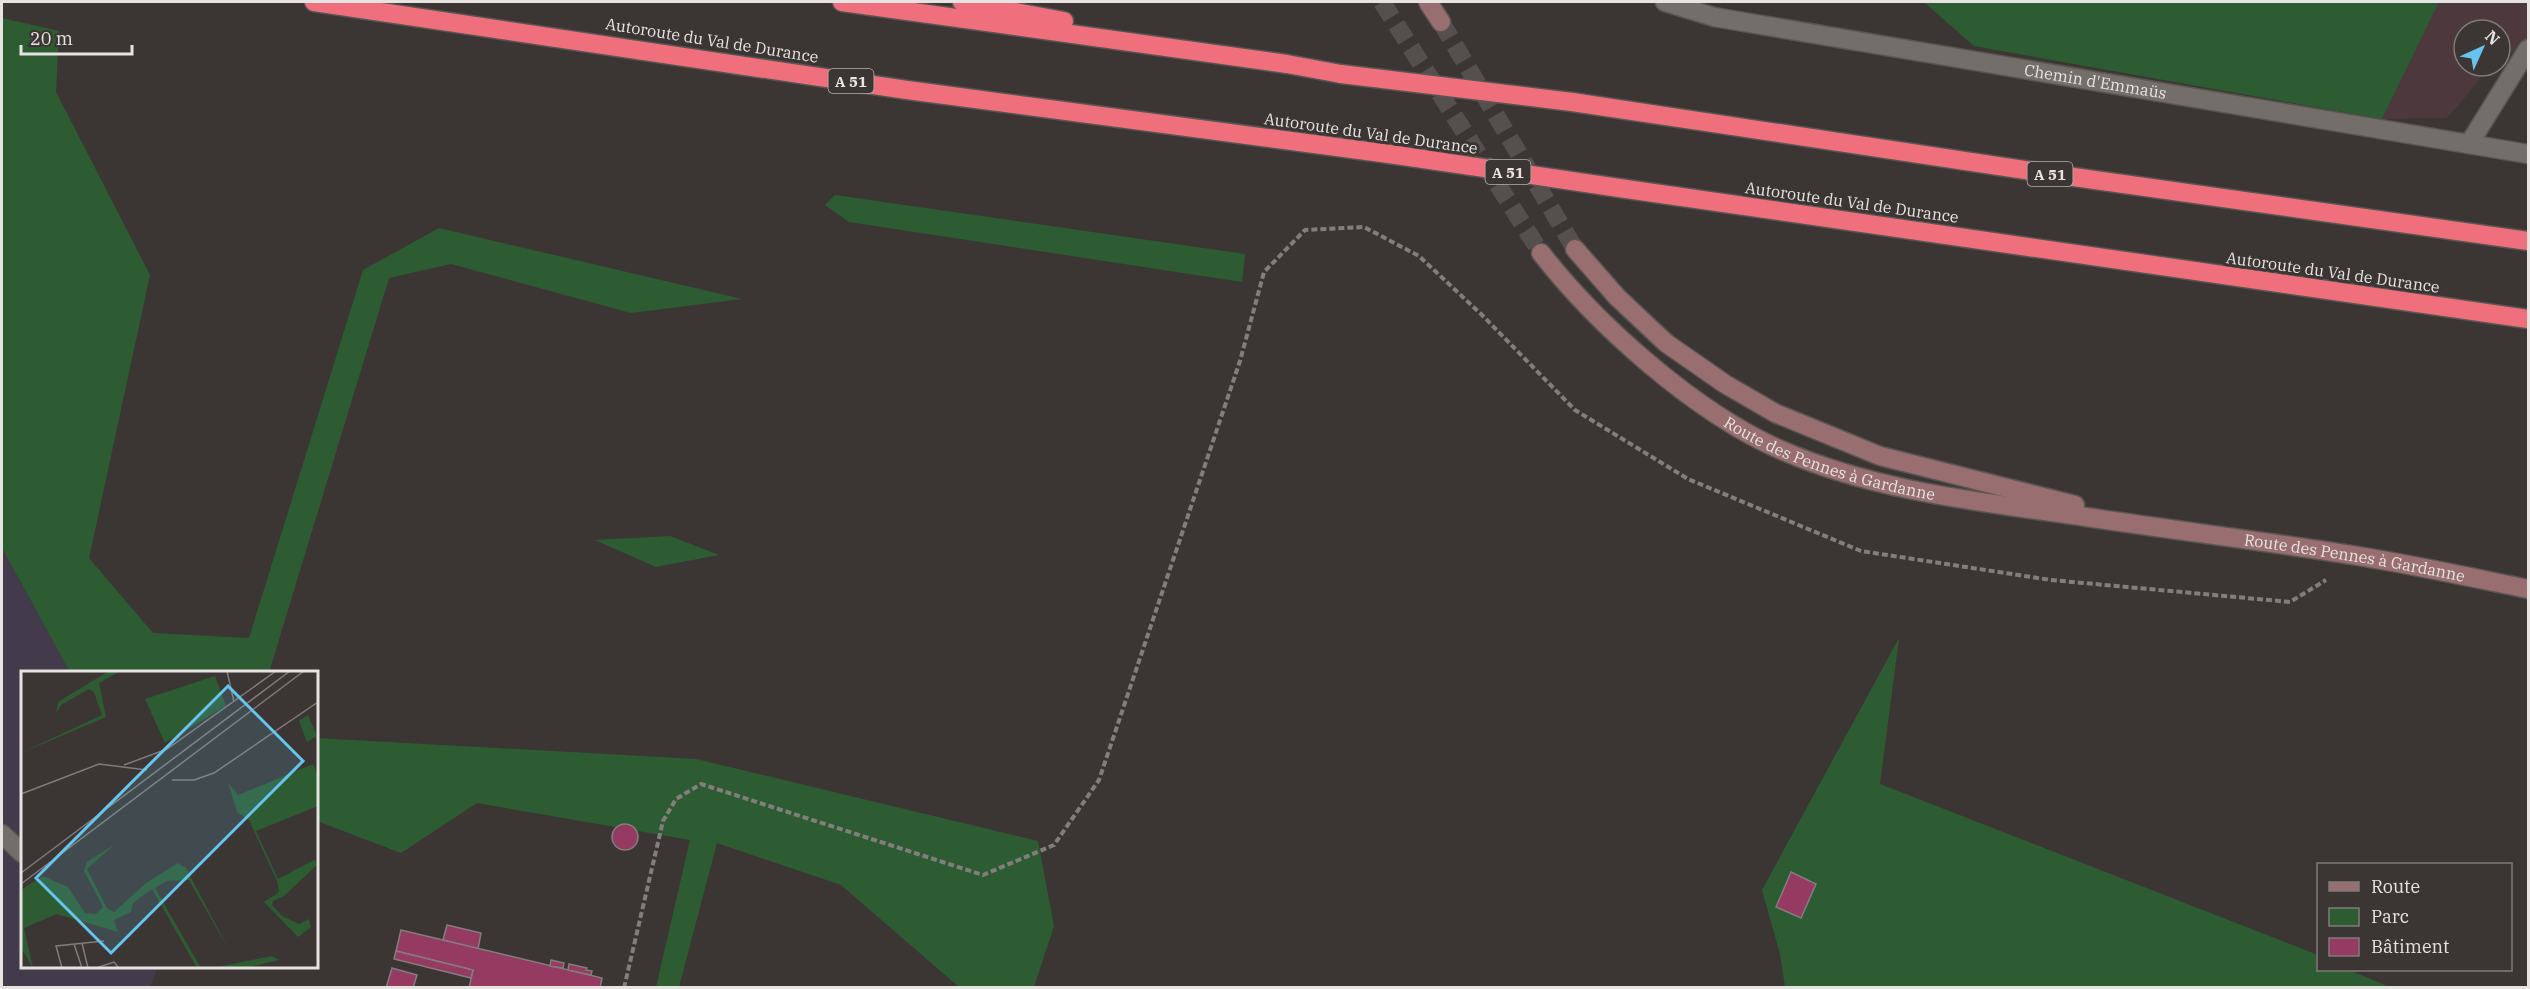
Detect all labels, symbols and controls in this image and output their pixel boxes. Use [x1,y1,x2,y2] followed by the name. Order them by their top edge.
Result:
[604,13,820,67] street label: Autoroute du Val de Durance
[21,18,132,56] scale bar
[2452,18,2512,78] north arrow
[2481,26,2504,49] text: N
[30,27,73,50] text: 20 m
[2023,59,2168,103] street label: Chemin d'Emmaüs
[828,69,874,93] road number: A 51
[1263,108,1479,158] street label: Autoroute du Val de Durance
[1486,160,1530,184] road number: A 51
[2028,162,2072,186] road number: A 51
[1744,177,1960,227] street label: Autoroute du Val de Durance
[2225,247,2441,297] street label: Autoroute du Val de Durance
[1720,412,1937,504] street label: Route des Pennes à Gardanne
[2243,529,2467,586] street label: Route des Pennes à Gardanne
[21,671,318,968] inset map
[2317,863,2512,971] legend
[2371,875,2420,898] text: Route
[2371,905,2409,928] text: Parc
[2371,935,2449,958] text: Bâtiment

